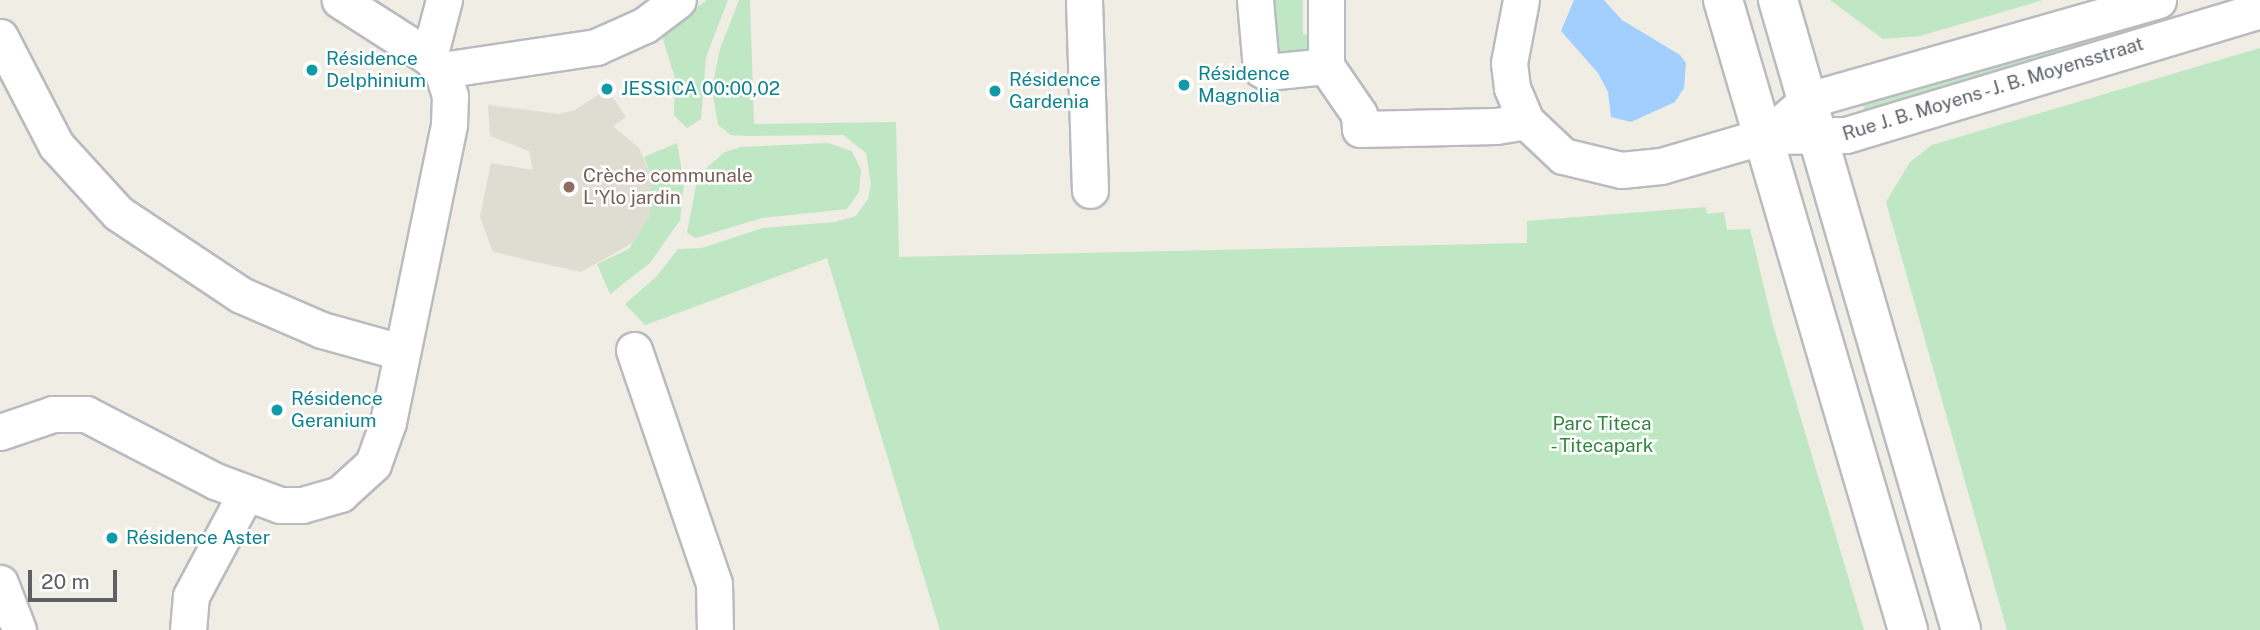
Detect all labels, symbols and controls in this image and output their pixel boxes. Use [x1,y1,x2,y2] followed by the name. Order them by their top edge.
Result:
[1837,31,2149,147] street label: Rue J. B. Moyens - J. B. Moyensstraat
[326,48,426,92] place label: Résidence Delphinium
[304,62,320,78] marker: Résidence Delphinium
[1198,63,1290,107] place label: Résidence Magnolia
[1009,69,1101,113] place label: Résidence Gardenia
[1176,77,1192,93] marker: Résidence Magnolia
[621,78,780,100] place label: JESSICA 00:00,02
[599,81,615,97] marker: JESSICA 00:00,02
[987,83,1003,99] marker: Résidence Gardenia
[583,165,753,209] place label: Crèche communale L'Ylo jardin
[561,179,577,195] marker: Crèche communale L'Ylo jardin
[291,388,383,432] place label: Résidence Geranium
[269,402,285,418] marker: Résidence Geranium
[1549,413,1655,457] park label: Parc Titeca - Titecapark
[126,527,270,549] place label: Résidence Aster
[104,530,120,546] marker: Résidence Aster
[32,556,121,600] scale bar
[41,569,90,594] text: 20 m

